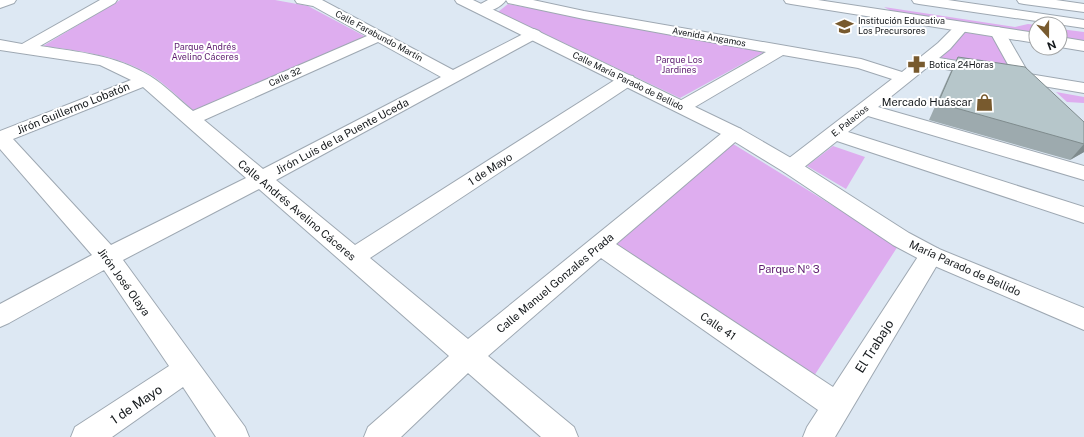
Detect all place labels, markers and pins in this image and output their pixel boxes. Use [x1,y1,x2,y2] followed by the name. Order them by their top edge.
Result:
[858,15,945,36] place label: Institución Educativa Los Precursores
[835,16,855,36] school or university icon: Institución Educativa Los Precursores
[906,55,926,75] pharmacy icon: Botica 24Horas
[929,59,994,70] place label: Botica 24Horas
[975,92,995,112] shop icon: Mercado Huáscar
[882,96,972,108] place label: Mercado Huáscar

